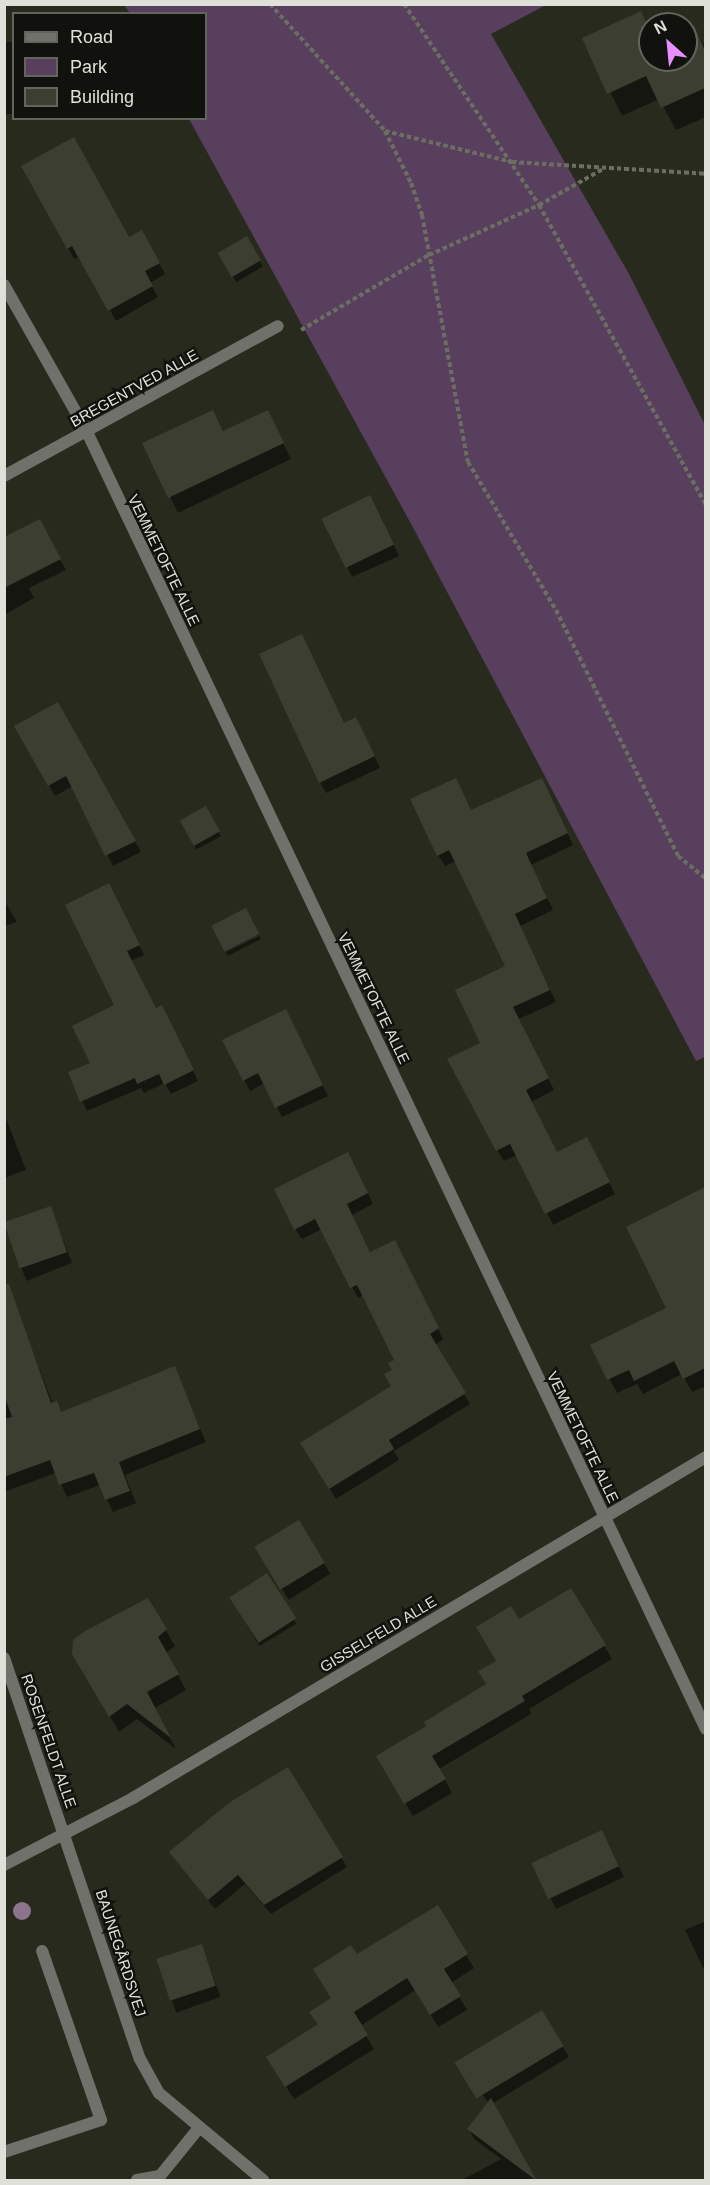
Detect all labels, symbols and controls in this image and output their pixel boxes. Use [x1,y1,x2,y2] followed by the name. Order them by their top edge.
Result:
[12,12,207,120] legend
[638,12,698,72] north arrow
[651,17,670,37] text: N
[70,27,113,47] text: Road
[70,57,107,77] text: Park
[70,87,134,107] text: Building
[67,345,201,431] street label: BREGENTVED ALLE
[124,491,204,629] street label: VEMMETOFTE ALLE
[334,929,414,1067] street label: VEMMETOFTE ALLE
[543,1368,623,1506] street label: VEMMETOFTE ALLE
[316,1592,440,1676] street label: GISSELFELD ALLE
[17,1671,81,1811] street label: ROSENFELDT ALLE
[92,1887,150,2019] street label: BAUNEGÅRDSVEJ

